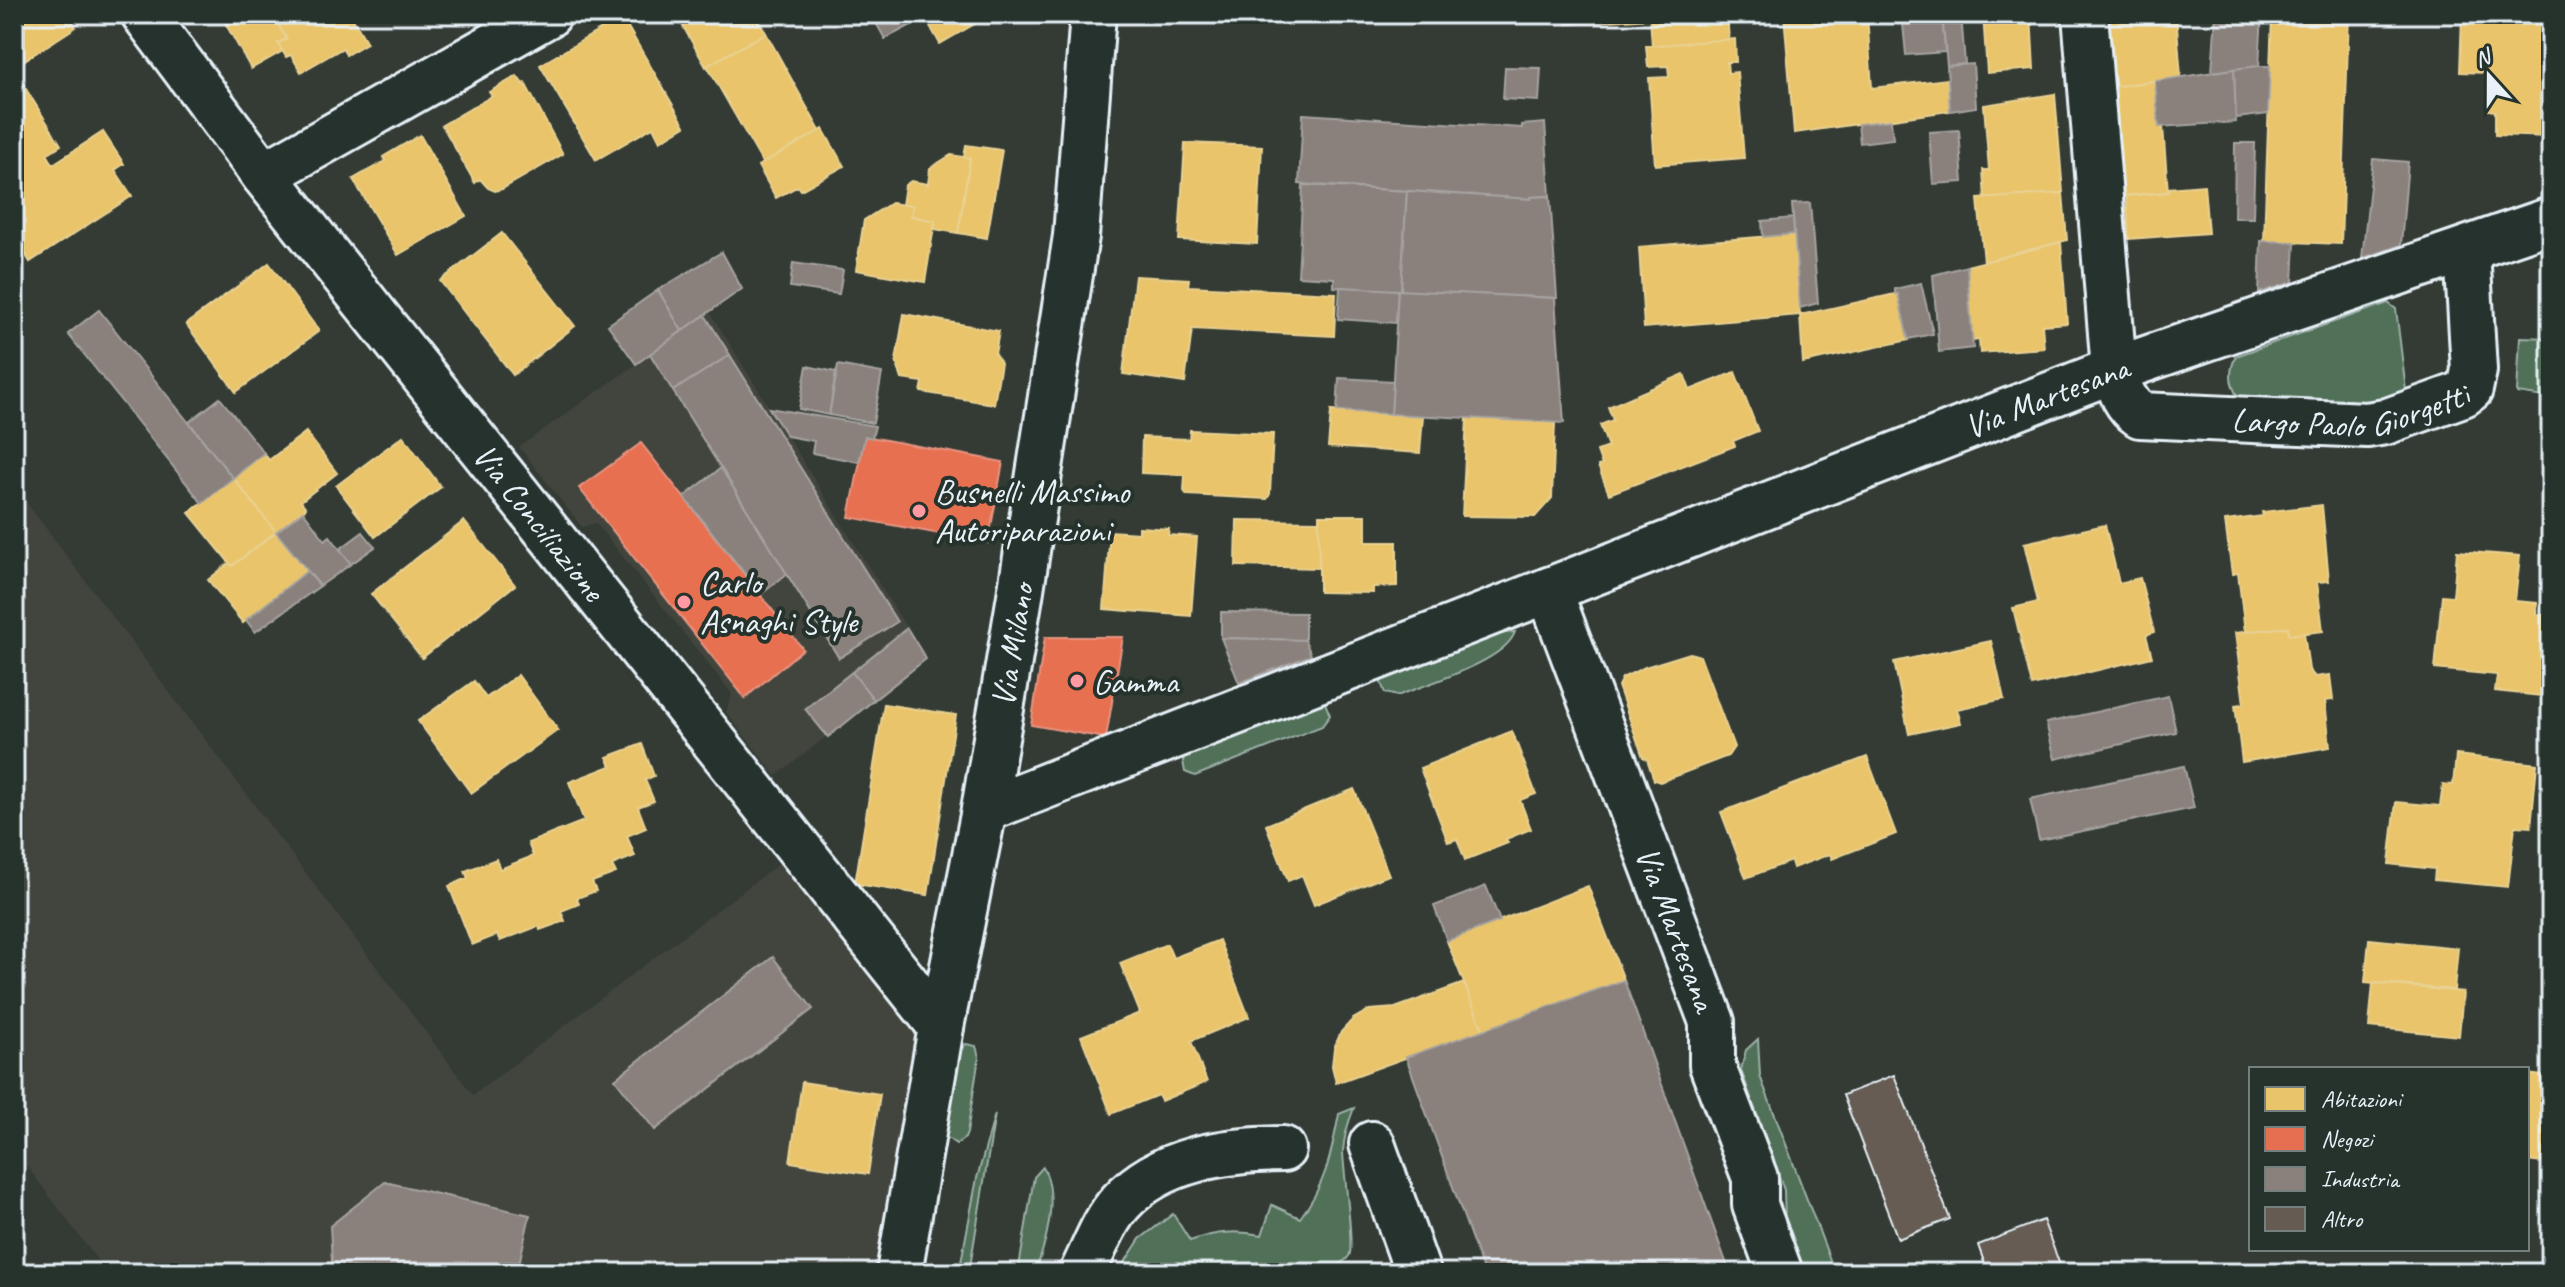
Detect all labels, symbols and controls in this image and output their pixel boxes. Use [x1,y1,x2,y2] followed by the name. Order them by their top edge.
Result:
[2449,36,2529,116] north arrow
[2471,42,2497,74] text: N
[1958,344,2137,448] street label: Via Martesana
[2231,372,2482,447] street label: Largo Paolo Giorgetti
[464,435,616,611] street label: Via Conciliazione
[935,470,1131,552] place label: Busnelli Massimo Autoriparazioni
[910,502,928,520] marker: Busnelli Massimo Autoriparazioni
[700,561,859,643] place label: Carlo Asnaghi Style
[980,577,1044,710] street label: Via Milano
[675,593,693,611] marker: Carlo Asnaghi Style
[1093,660,1180,703] place label: Gamma
[1068,672,1086,690] marker: Gamma
[1626,840,1728,1020] street label: Via Martesana
[2249,1067,2529,1251] legend
[2321,1084,2404,1114] text: Abitazioni
[2321,1124,2376,1154] text: Negozi
[2321,1164,2401,1194] text: Industria
[2321,1204,2364,1234] text: Altro

